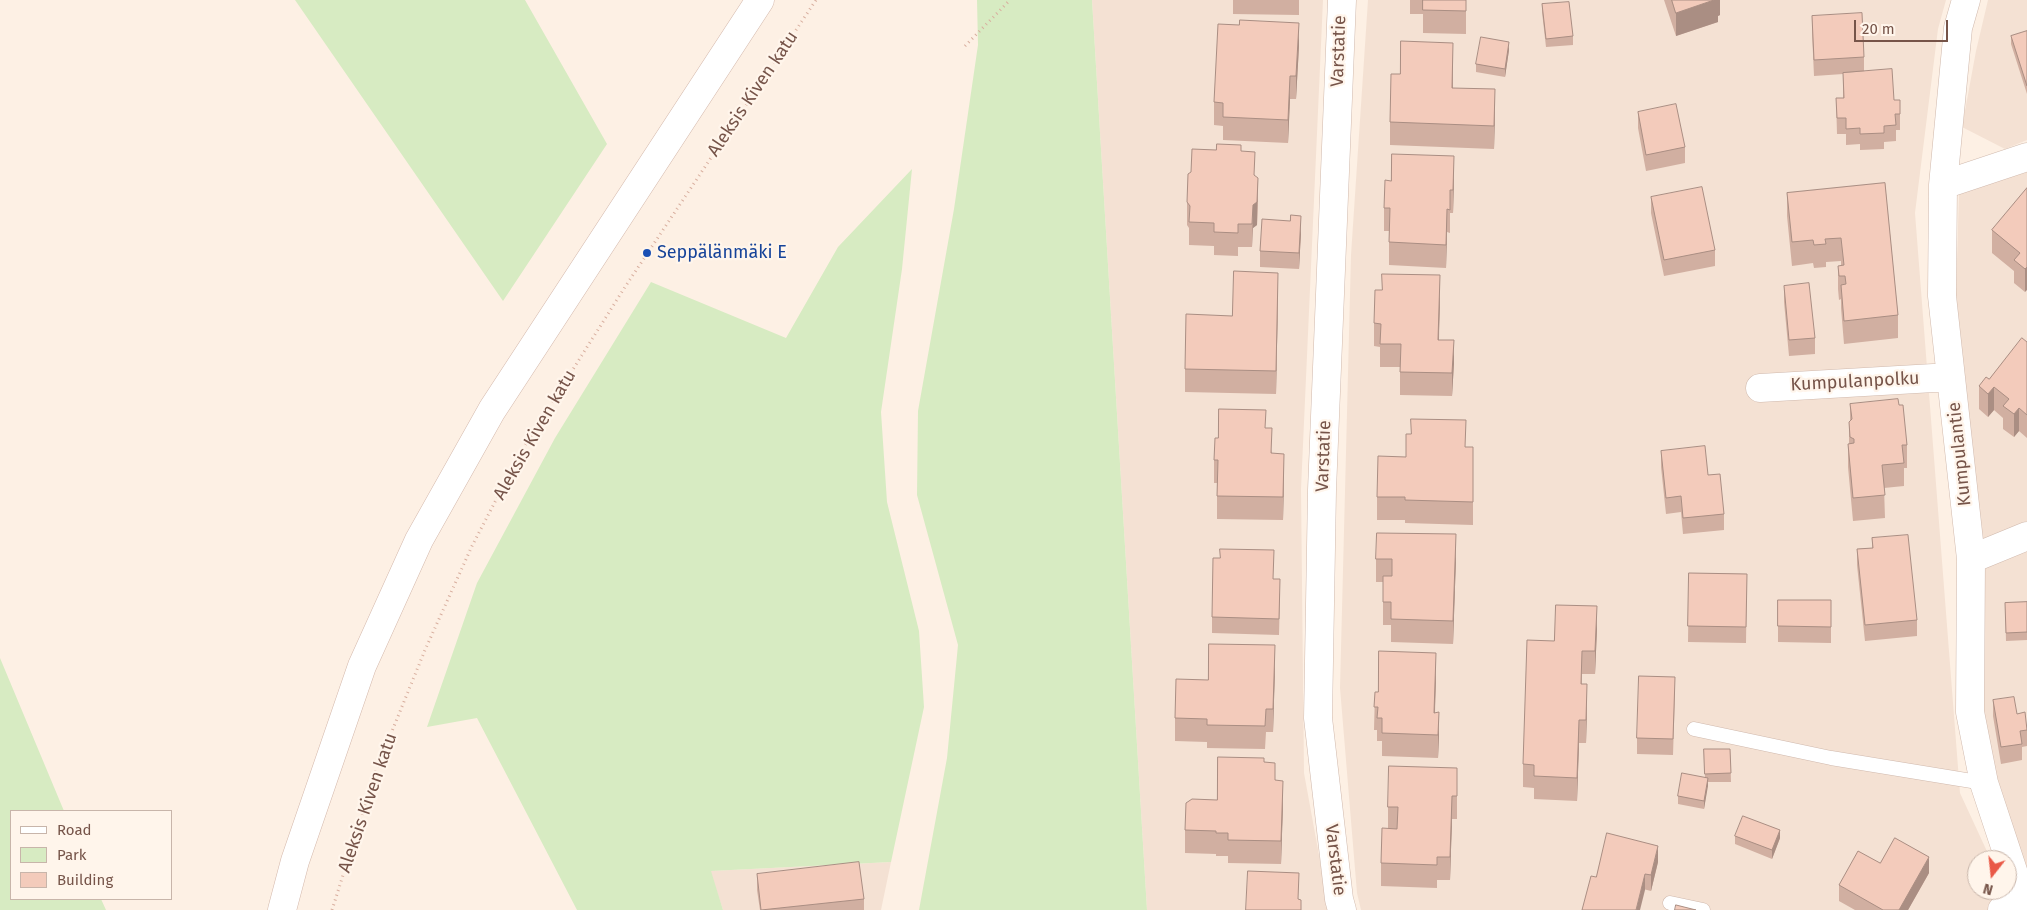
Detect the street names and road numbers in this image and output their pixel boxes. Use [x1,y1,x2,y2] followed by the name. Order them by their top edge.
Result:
[1327,15,1351,87] street label: Varstatie
[703,27,803,161] street label: Aleksis Kiven katu
[489,366,581,504] street label: Aleksis Kiven katu
[1790,368,1920,396] street label: Kumpulanpolku
[1944,401,1976,507] street label: Kumpulantie
[1312,420,1336,492] street label: Varstatie
[334,730,402,876] street label: Aleksis Kiven katu
[1320,823,1350,897] street label: Varstatie

